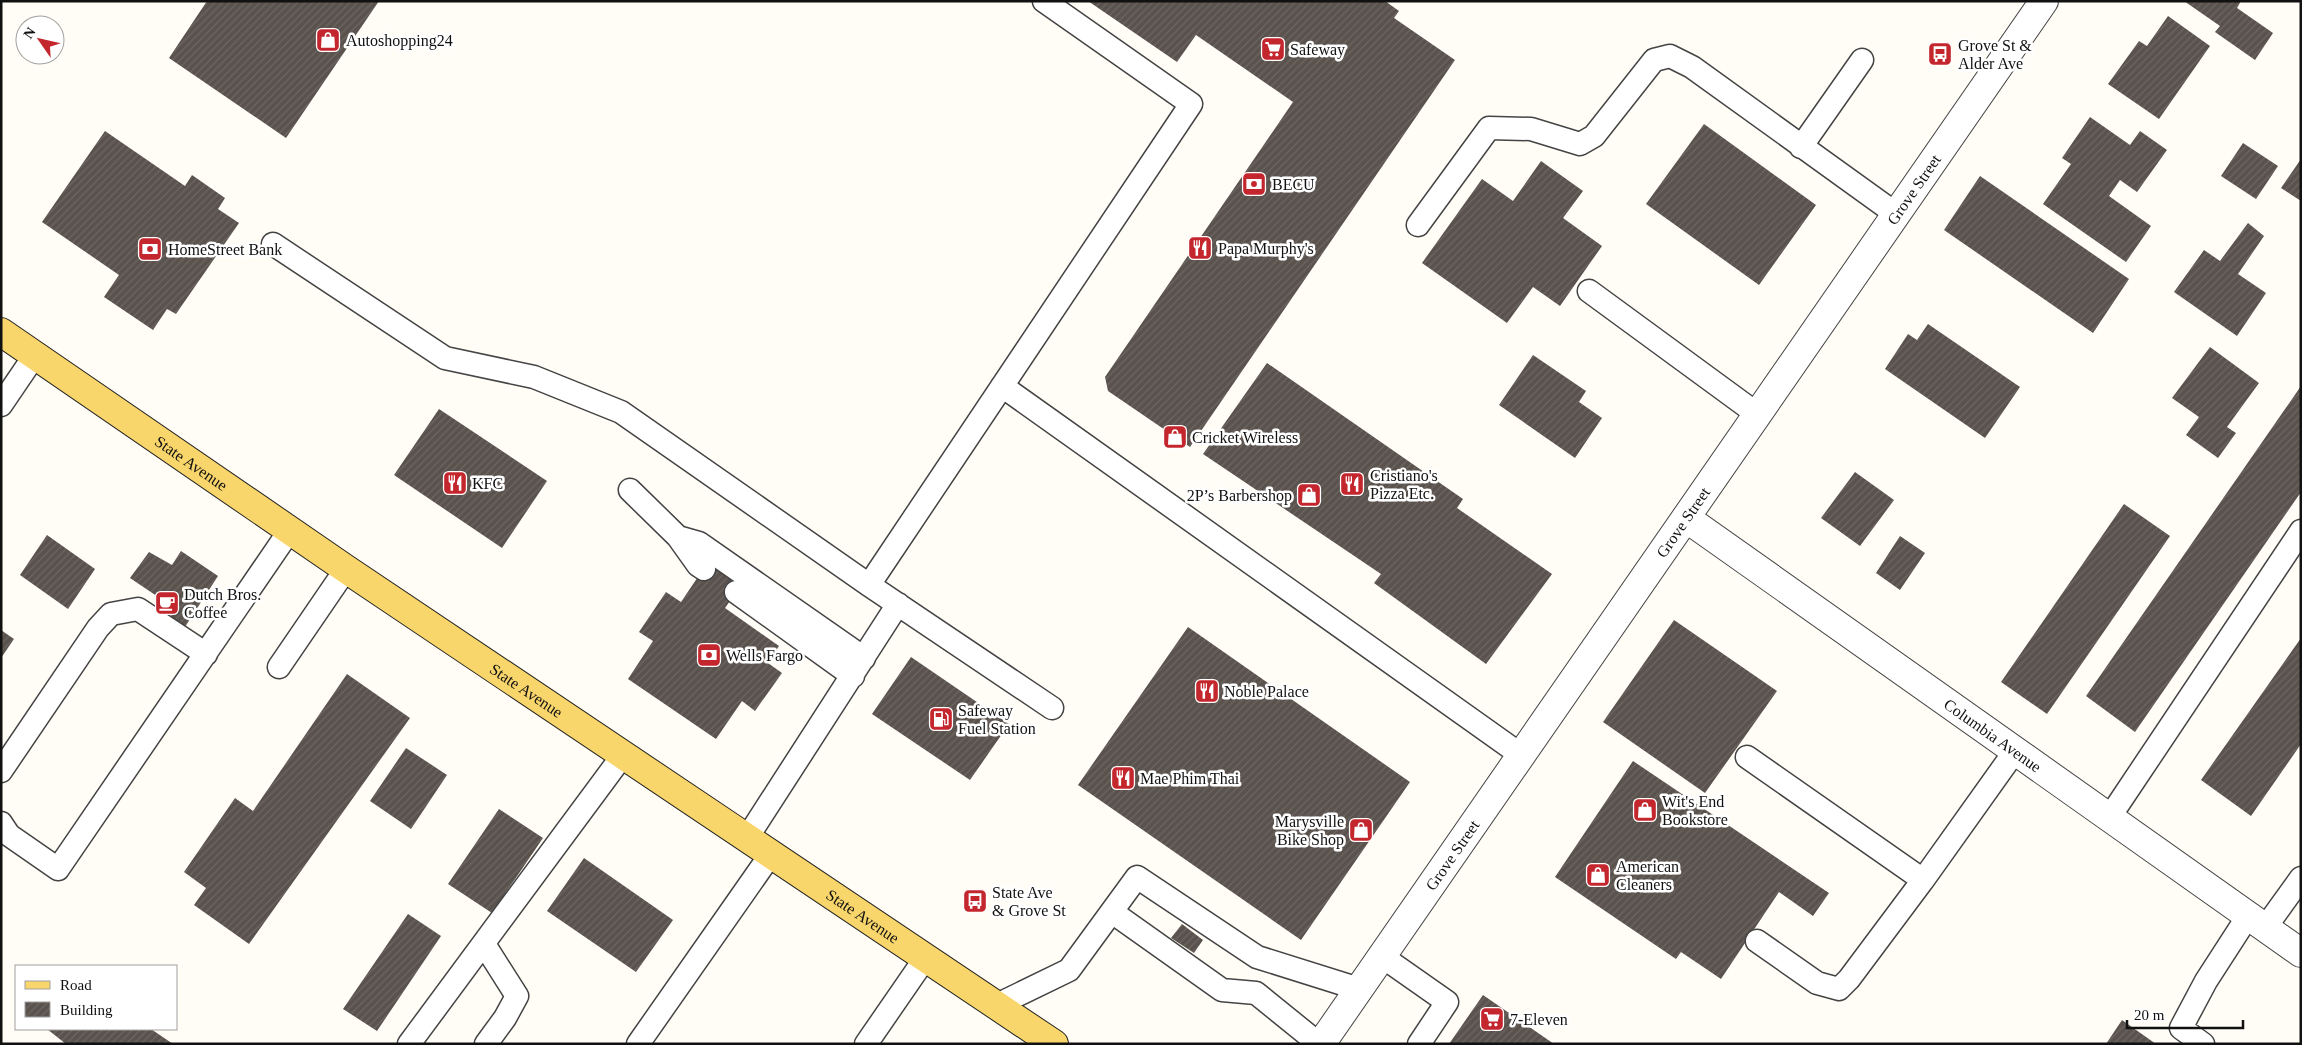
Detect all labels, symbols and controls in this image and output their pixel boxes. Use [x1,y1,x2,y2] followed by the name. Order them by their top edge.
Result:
[15,15,65,65] north arrow
[21,25,39,41] text: N
[315,27,341,53] shop icon: Autoshopping24
[346,32,453,50] place label: Autoshopping24
[1260,36,1286,62] supermarket icon: Safeway
[1958,37,2032,72] place label: Grove St & Alder Ave
[1290,41,1345,59] place label: Safeway
[1927,41,1953,67] bus stop icon: Grove St & Alder Ave
[1883,151,1944,228] street label: Grove Street
[1241,171,1267,197] bank icon: BECU
[1272,176,1315,193] place label: BECU
[1187,235,1213,261] restaurant icon: Papa Murphy's
[137,236,163,262] bank icon: HomeStreet Bank
[1218,240,1314,258] place label: Papa Murphy's
[168,241,282,258] place label: HomeStreet Bank
[1162,424,1188,450] shop icon: Cricket Wireless
[1192,429,1298,446] place label: Cricket Wireless
[152,432,231,494] street label: State Avenue
[1370,467,1438,502] place label: Cristiano's Pizza Etc.
[442,470,468,496] restaurant icon: KFC
[1339,471,1365,497] restaurant icon: Cristiano's Pizza Etc.
[472,475,503,492] place label: KFC
[1296,482,1322,508] shop icon: 2P’s Barbershop
[1653,483,1713,560] street label: Grove Street
[1187,487,1292,505] place label: 2P’s Barbershop
[184,586,261,621] place label: Dutch Bros. Coffee
[154,590,180,616] cafe icon: Dutch Bros. Coffee
[696,642,722,668] bank icon: Wells Fargo
[726,647,803,665] place label: Wells Fargo
[487,660,566,721] street label: State Avenue
[1194,678,1220,704] restaurant icon: Noble Palace
[1224,683,1309,700] place label: Noble Palace
[1941,695,2045,775] street label: Columbia Avenue
[958,702,1036,737] place label: Safeway Fuel Station
[928,706,954,732] fuel station icon: Safeway Fuel Station
[1110,765,1136,791] restaurant icon: Mae Phim Thai
[1140,770,1240,787] place label: Mae Phim Thai
[1662,793,1728,828] place label: Wit's End Bookstore
[1632,797,1658,823] shop icon: Wit's End Bookstore
[1275,813,1344,849] place label: Marysville Bike Shop
[1422,816,1483,893] street label: Grove Street
[1348,817,1374,843] shop icon: Marysville Bike Shop
[1616,858,1679,893] place label: American Cleaners
[1585,862,1611,888] shop icon: American Cleaners
[992,884,1066,919] place label: State Ave & Grove St
[823,885,902,946] street label: State Avenue
[962,888,988,914] bus stop icon: State Ave & Grove St
[15,965,178,1030] legend
[60,977,92,993] text: Road
[2127,998,2243,1030] scale bar
[60,1002,113,1018] text: Building
[1479,1006,1505,1032] supermarket icon: 7-Eleven
[2134,1007,2165,1023] text: 20 m
[1510,1011,1568,1028] place label: 7-Eleven

